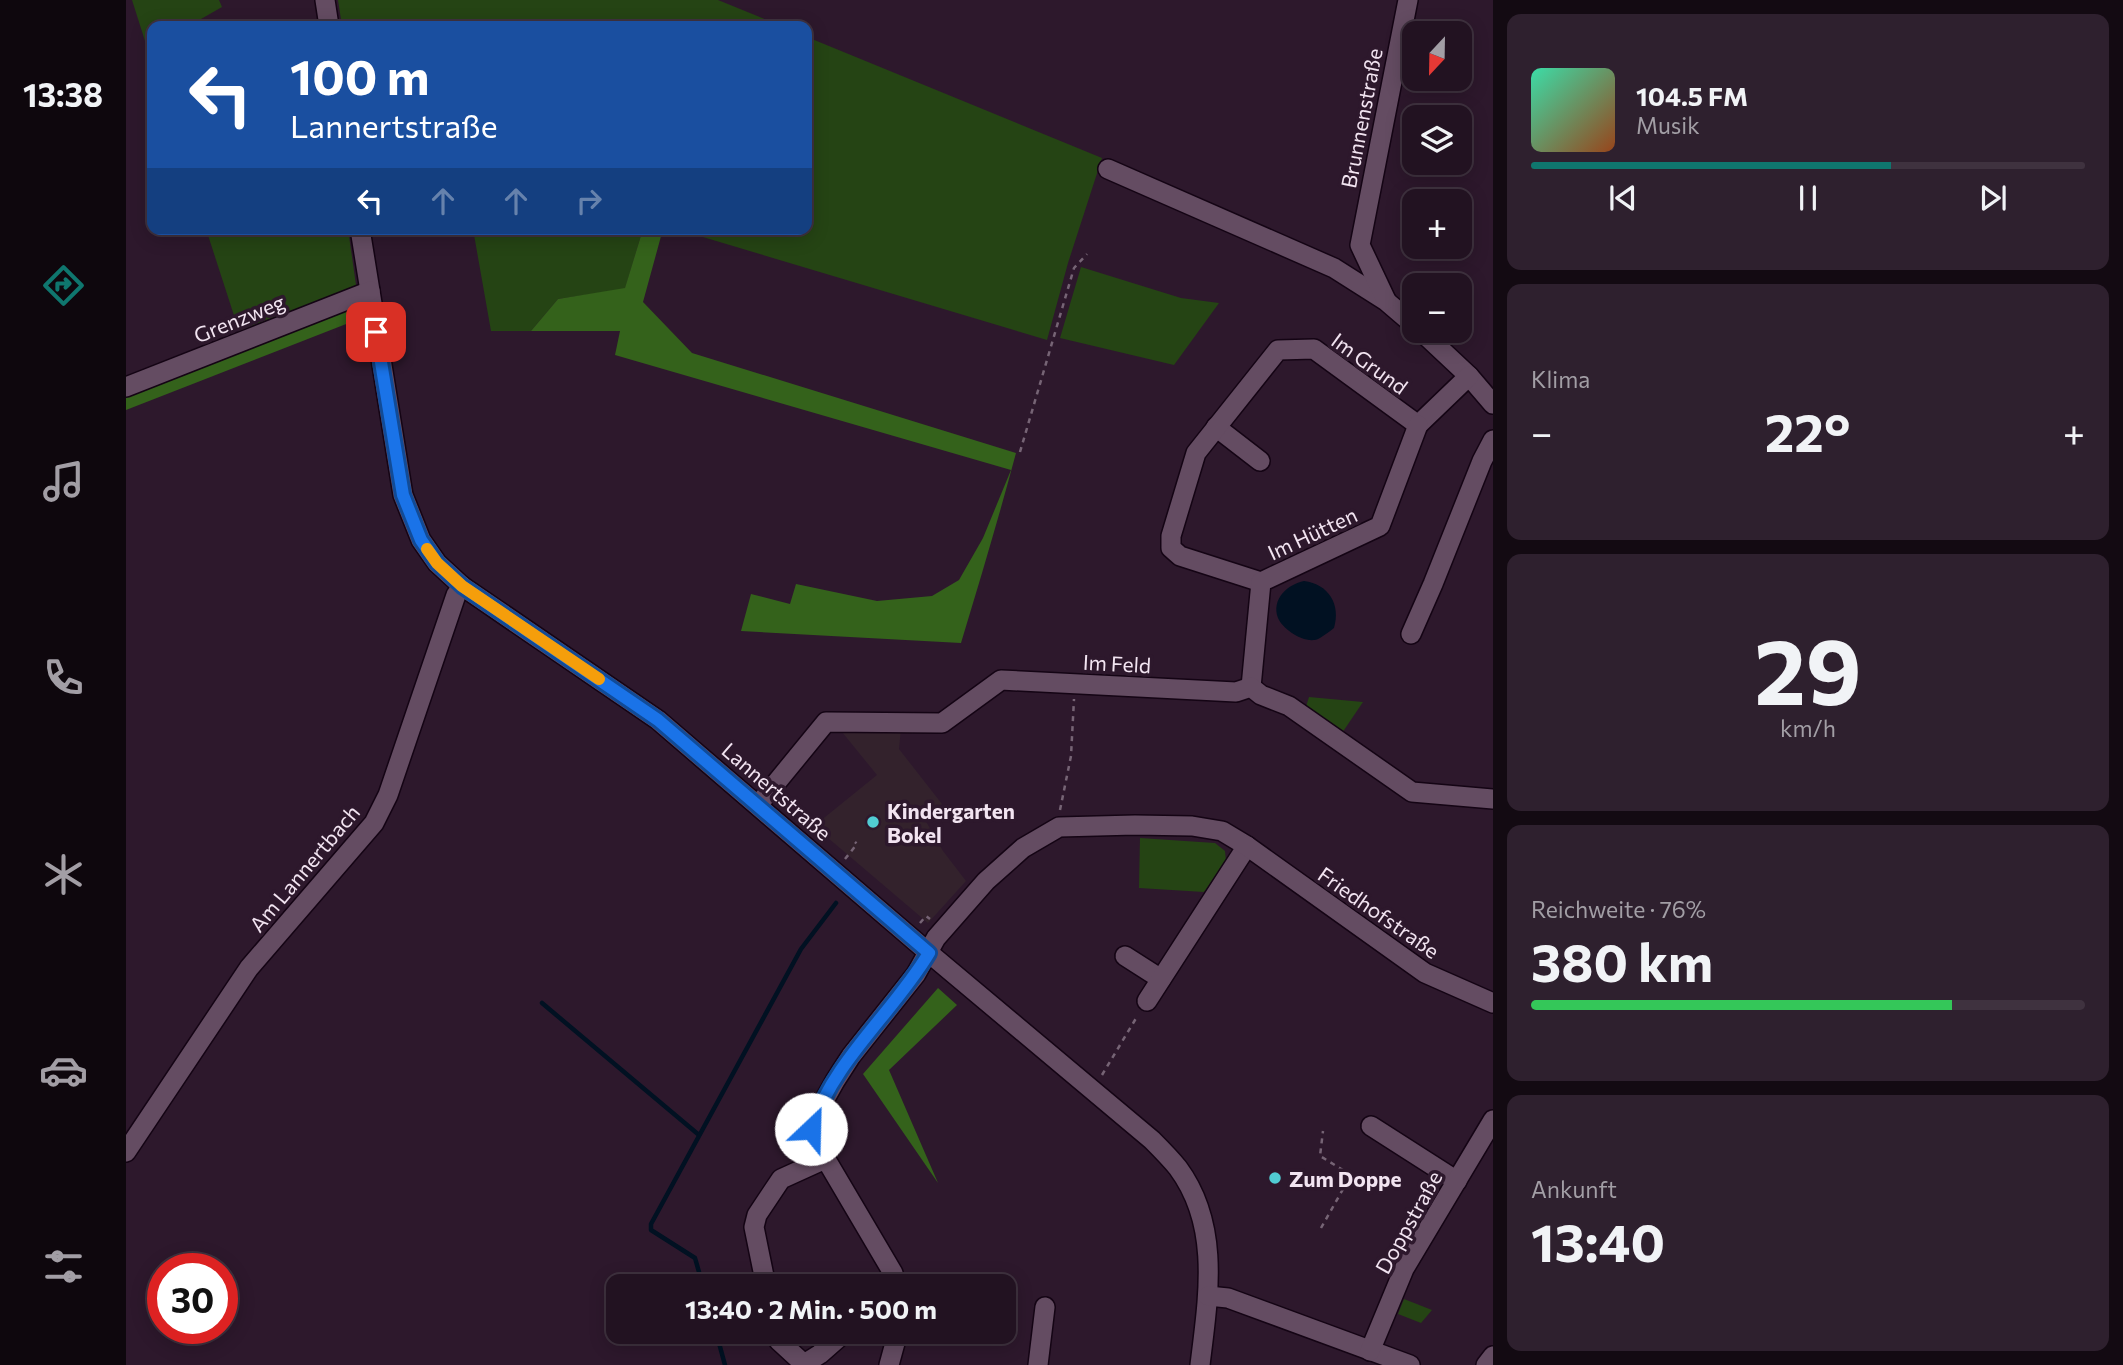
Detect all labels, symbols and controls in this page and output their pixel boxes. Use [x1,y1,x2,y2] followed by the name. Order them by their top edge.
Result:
[1402,21,1472,91] north arrow
[1402,21,1472,343] map controls
[290,45,429,105] text: 100 m
[1335,46,1387,190] street label: Brunnenstraße
[175,49,266,140] icon: left
[23,74,103,114] text: 13:38
[1636,80,1748,111] text: 104.5 FM
[290,105,498,145] text: Lannertstraße
[1402,105,1472,175] button: layers
[1636,111,1700,139] text: Musik
[1604,179,1642,217] icon: previous
[1789,179,1827,217] icon: pause
[1974,179,2012,217] icon: next
[351,182,389,220] icon: left
[424,182,462,220] icon: ahead
[497,182,535,220] icon: ahead
[570,182,608,220] icon: right
[1402,189,1472,259] button: +
[39,261,88,310] icon: directions
[1402,273,1472,343] button: −
[190,288,288,348] street label: Grenzweg
[346,302,406,362] pin
[357,313,395,351] icon: arrive
[1327,327,1413,399] street label: Im Grund
[1531,365,1590,393] text: Klima
[1765,399,1850,463] text: 22°
[1531,408,1553,455] text: −
[2063,408,2085,455] text: +
[39,457,88,506] icon: music
[1263,501,1361,565] street label: Im Hütten
[1754,612,1862,724] text: 29
[1082,649,1152,677] street label: Im Feld
[39,653,88,702] icon: phone
[1780,714,1836,742] text: km/h
[717,737,837,845] street label: Lannertstraße
[887,798,1015,847] place label: Kindergarten Bokel
[244,800,364,936] street label: Am Lannertbach
[865,814,881,830] marker: Kindergarten Bokel
[39,850,88,899] icon: climate
[1314,861,1444,963] street label: Friedhofstraße
[1531,895,1706,923] text: Reichweite · 76%
[1531,929,1713,993] text: 380 km
[39,1046,88,1095] icon: car
[774,1092,848,1166] position arrow
[1289,1166,1402,1191] place label: Zum Doppe
[1369,1166,1447,1278] street label: Doppstraße
[1267,1170,1283,1186] marker: Zum Doppe
[1531,1175,1617,1203] text: Ankunft
[1531,1209,1665,1273] text: 13:40
[39,1242,88,1291] icon: filters
[147,1253,238,1344] speed limit sign: 30
[685,1293,937,1324] text: 13:40 · 2 Min. · 500 m

